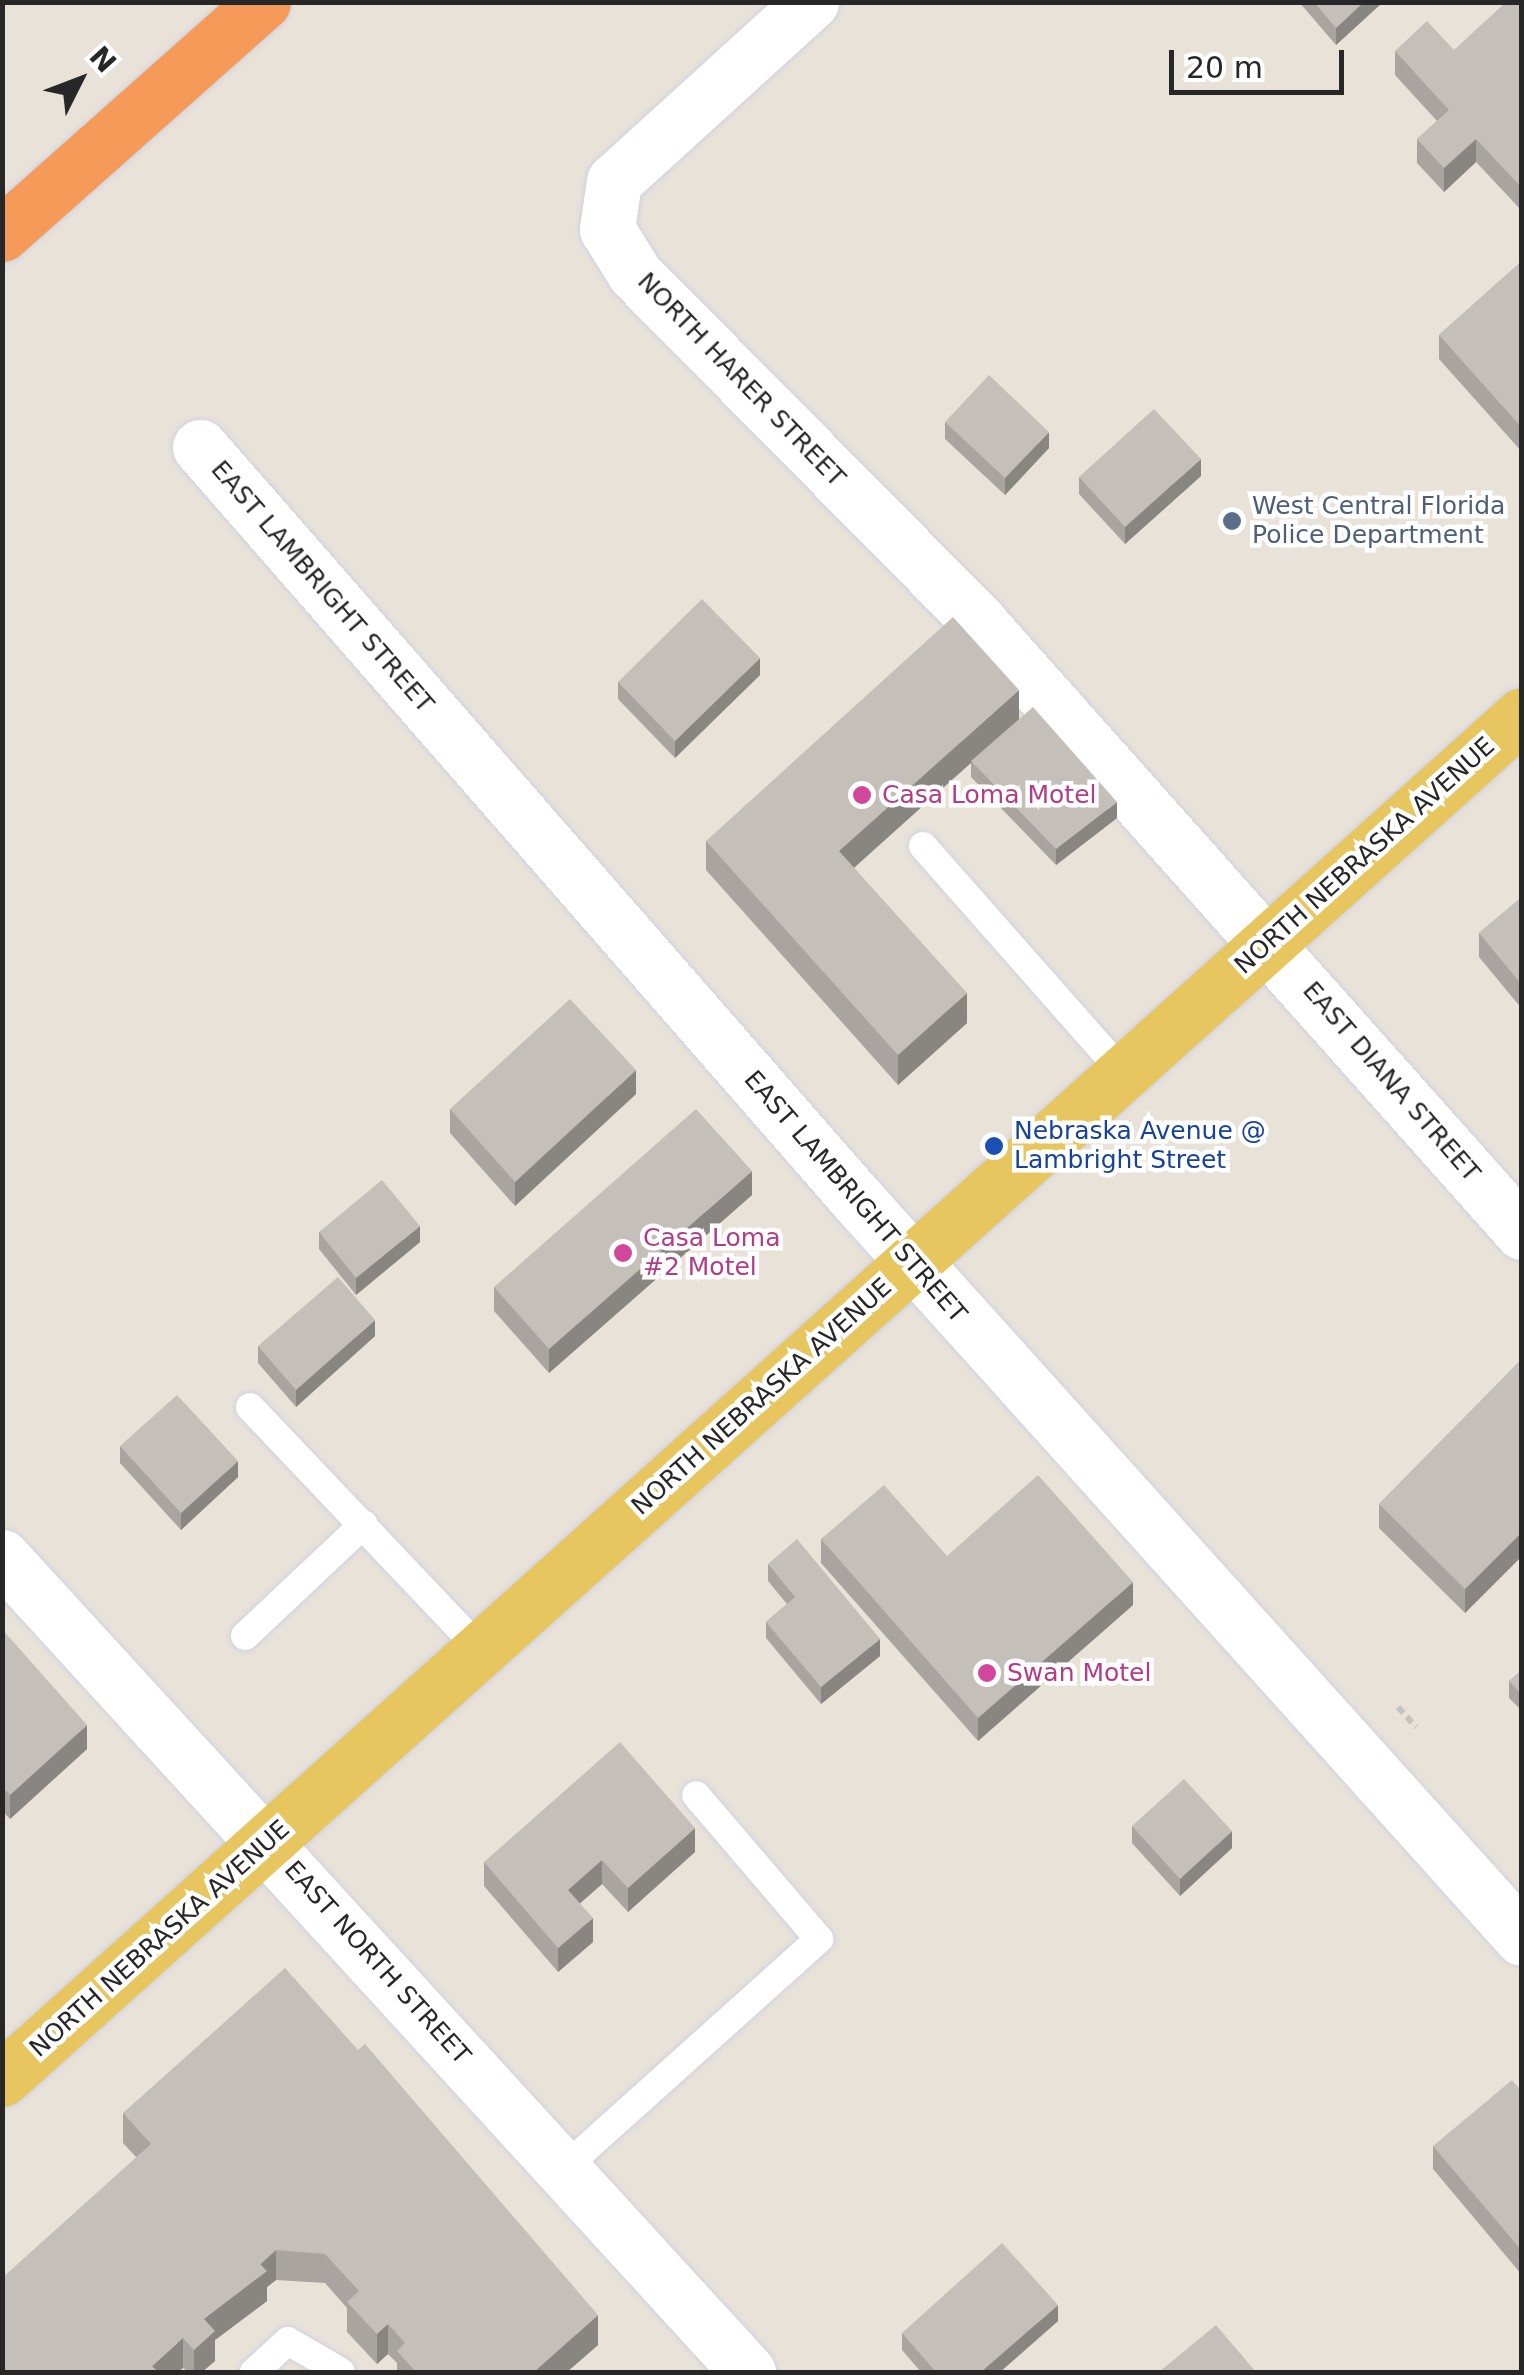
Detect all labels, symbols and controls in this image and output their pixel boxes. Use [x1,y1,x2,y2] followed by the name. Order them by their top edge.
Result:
[30,30,130,130] north arrow
[1174,30,1349,92] scale bar
[83,40,123,79] text: N
[1186,50,1263,85] text: 20 m
[631,267,851,493] street label: NORTH HARER STREET
[204,455,440,719] street label: EAST LAMBRIGHT STREET
[1252,492,1505,551] place label: West Central Florida Police Department
[1221,510,1243,532] marker: West Central Florida Police Department
[1229,731,1501,981] street label: NORTH NEBRASKA AVENUE
[882,780,1096,810] place label: Casa Loma Motel
[851,784,873,806] marker: Casa Loma Motel
[1296,976,1486,1188] street label: EAST DIANA STREET
[737,1065,973,1329] street label: EAST LAMBRIGHT STREET
[1014,1117,1266,1176] place label: Nebraska Avenue @ Lambright Street
[983,1135,1005,1157] marker: Nebraska Avenue @ Lambright Street
[643,1224,781,1283] place label: Casa Loma #2 Motel
[612,1242,634,1264] marker: Casa Loma #2 Motel
[626,1272,898,1522] street label: NORTH NEBRASKA AVENUE
[1007,1658,1151,1688] place label: Swan Motel
[976,1662,998,1684] marker: Swan Motel
[24,1814,296,2064] street label: NORTH NEBRASKA AVENUE
[278,1855,476,2071] street label: EAST NORTH STREET

